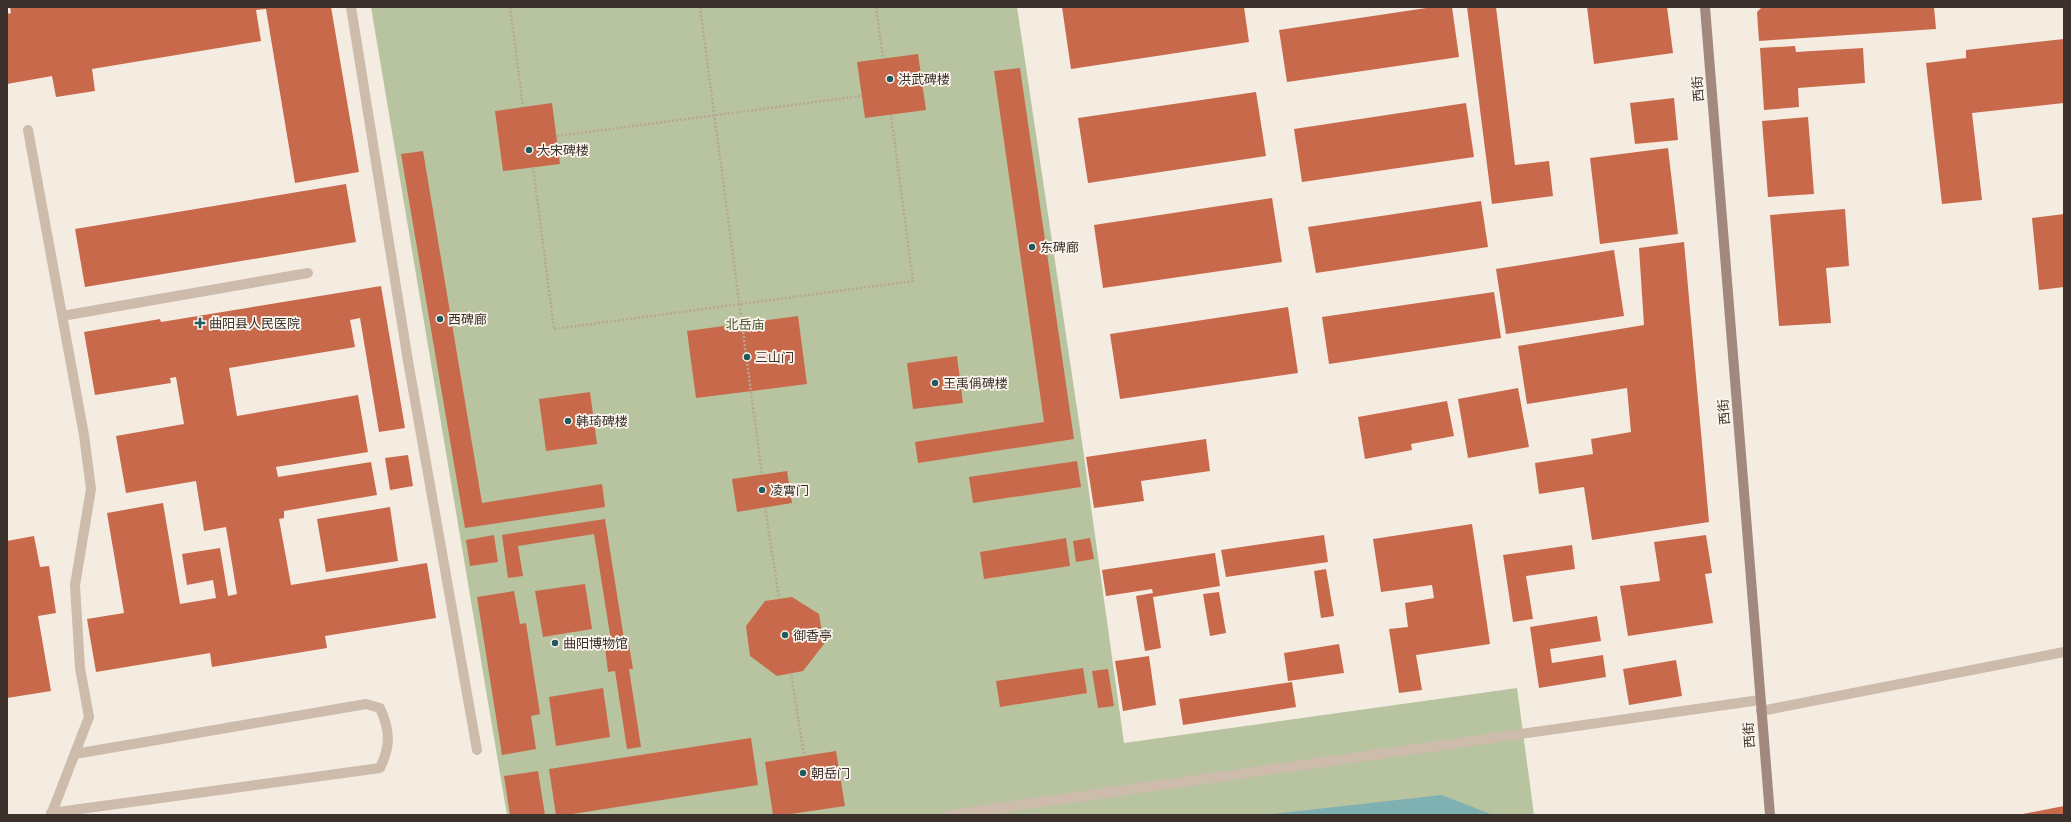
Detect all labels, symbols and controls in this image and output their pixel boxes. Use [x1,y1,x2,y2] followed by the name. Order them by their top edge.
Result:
[898,72,950,87] place label: 洪武碑楼
[885,74,895,84] marker: 洪武碑楼
[1689,75,1707,103] street label: 西街
[537,143,589,158] place label: 大宋碑楼
[524,145,534,155] marker: 大宋碑楼
[1040,240,1079,255] place label: 东碑廊
[1027,242,1037,252] marker: 东碑廊
[448,312,487,327] place label: 西碑廊
[435,314,445,324] marker: 西碑廊
[209,316,300,331] place label: 曲阳县人民医院
[194,317,206,329] marker: 曲阳县人民医院
[725,317,765,332] park label: 北岳庙
[755,350,794,365] place label: 三山门
[742,352,752,362] marker: 三山门
[943,376,1008,391] place label: 王禹偁碑楼
[930,378,940,388] marker: 王禹偁碑楼
[1715,398,1733,426] street label: 西街
[576,414,628,429] place label: 韩琦碑楼
[563,416,573,426] marker: 韩琦碑楼
[770,483,809,498] place label: 凌霄门
[757,485,767,495] marker: 凌霄门
[793,628,832,643] place label: 御香亭
[780,630,790,640] marker: 御香亭
[563,636,628,651] place label: 曲阳博物馆
[550,638,560,648] marker: 曲阳博物馆
[1741,722,1757,748] street label: 西街
[811,766,850,781] place label: 朝岳门
[798,768,808,778] marker: 朝岳门

